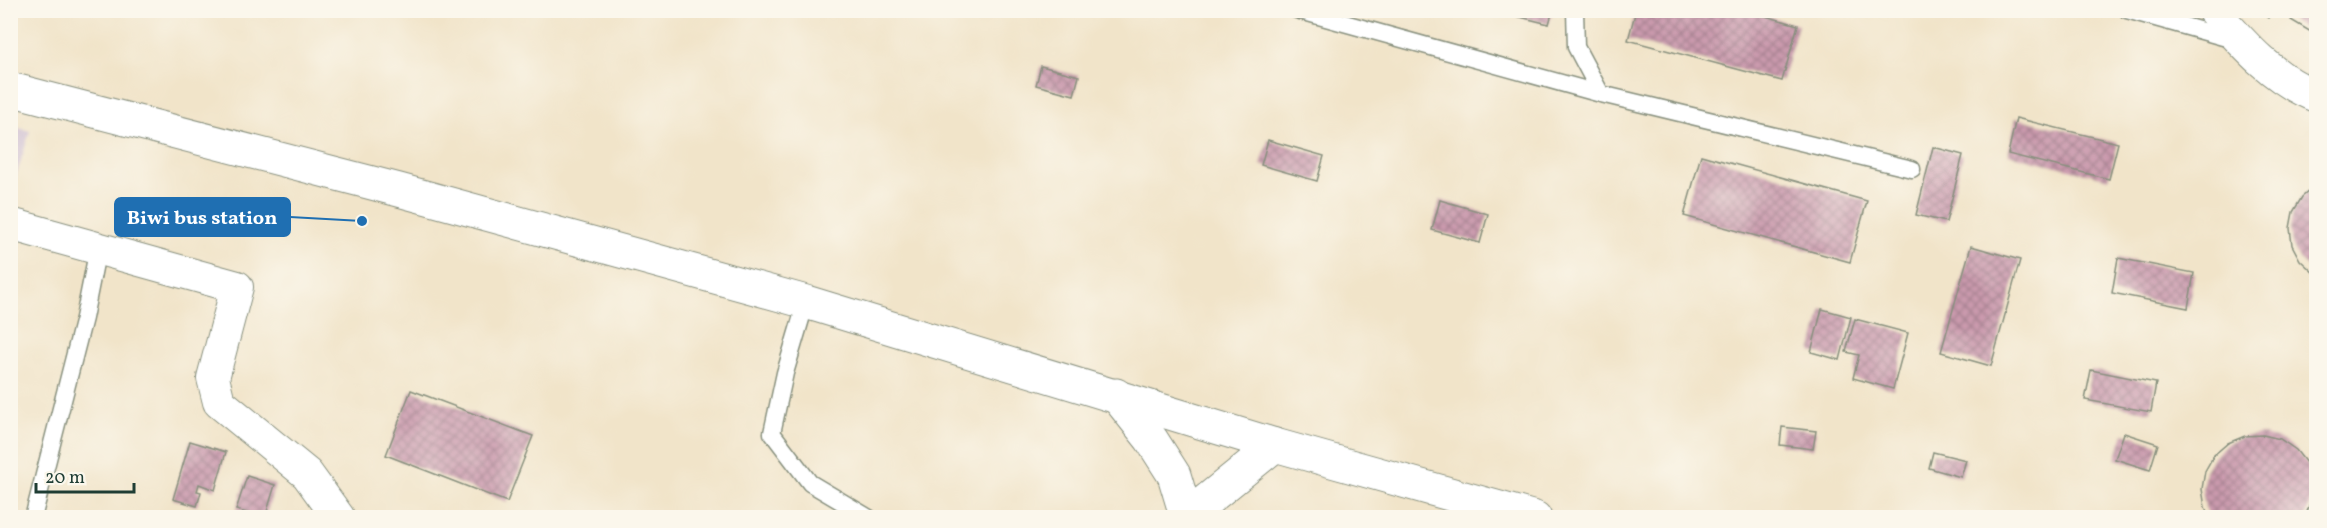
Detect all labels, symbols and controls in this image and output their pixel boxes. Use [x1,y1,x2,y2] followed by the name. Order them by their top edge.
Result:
[115,198,290,236] callout: Biwi bus station
[127,205,277,233] text: Biwi bus station
[36,456,134,494] scale bar
[45,466,85,491] text: 20 m

